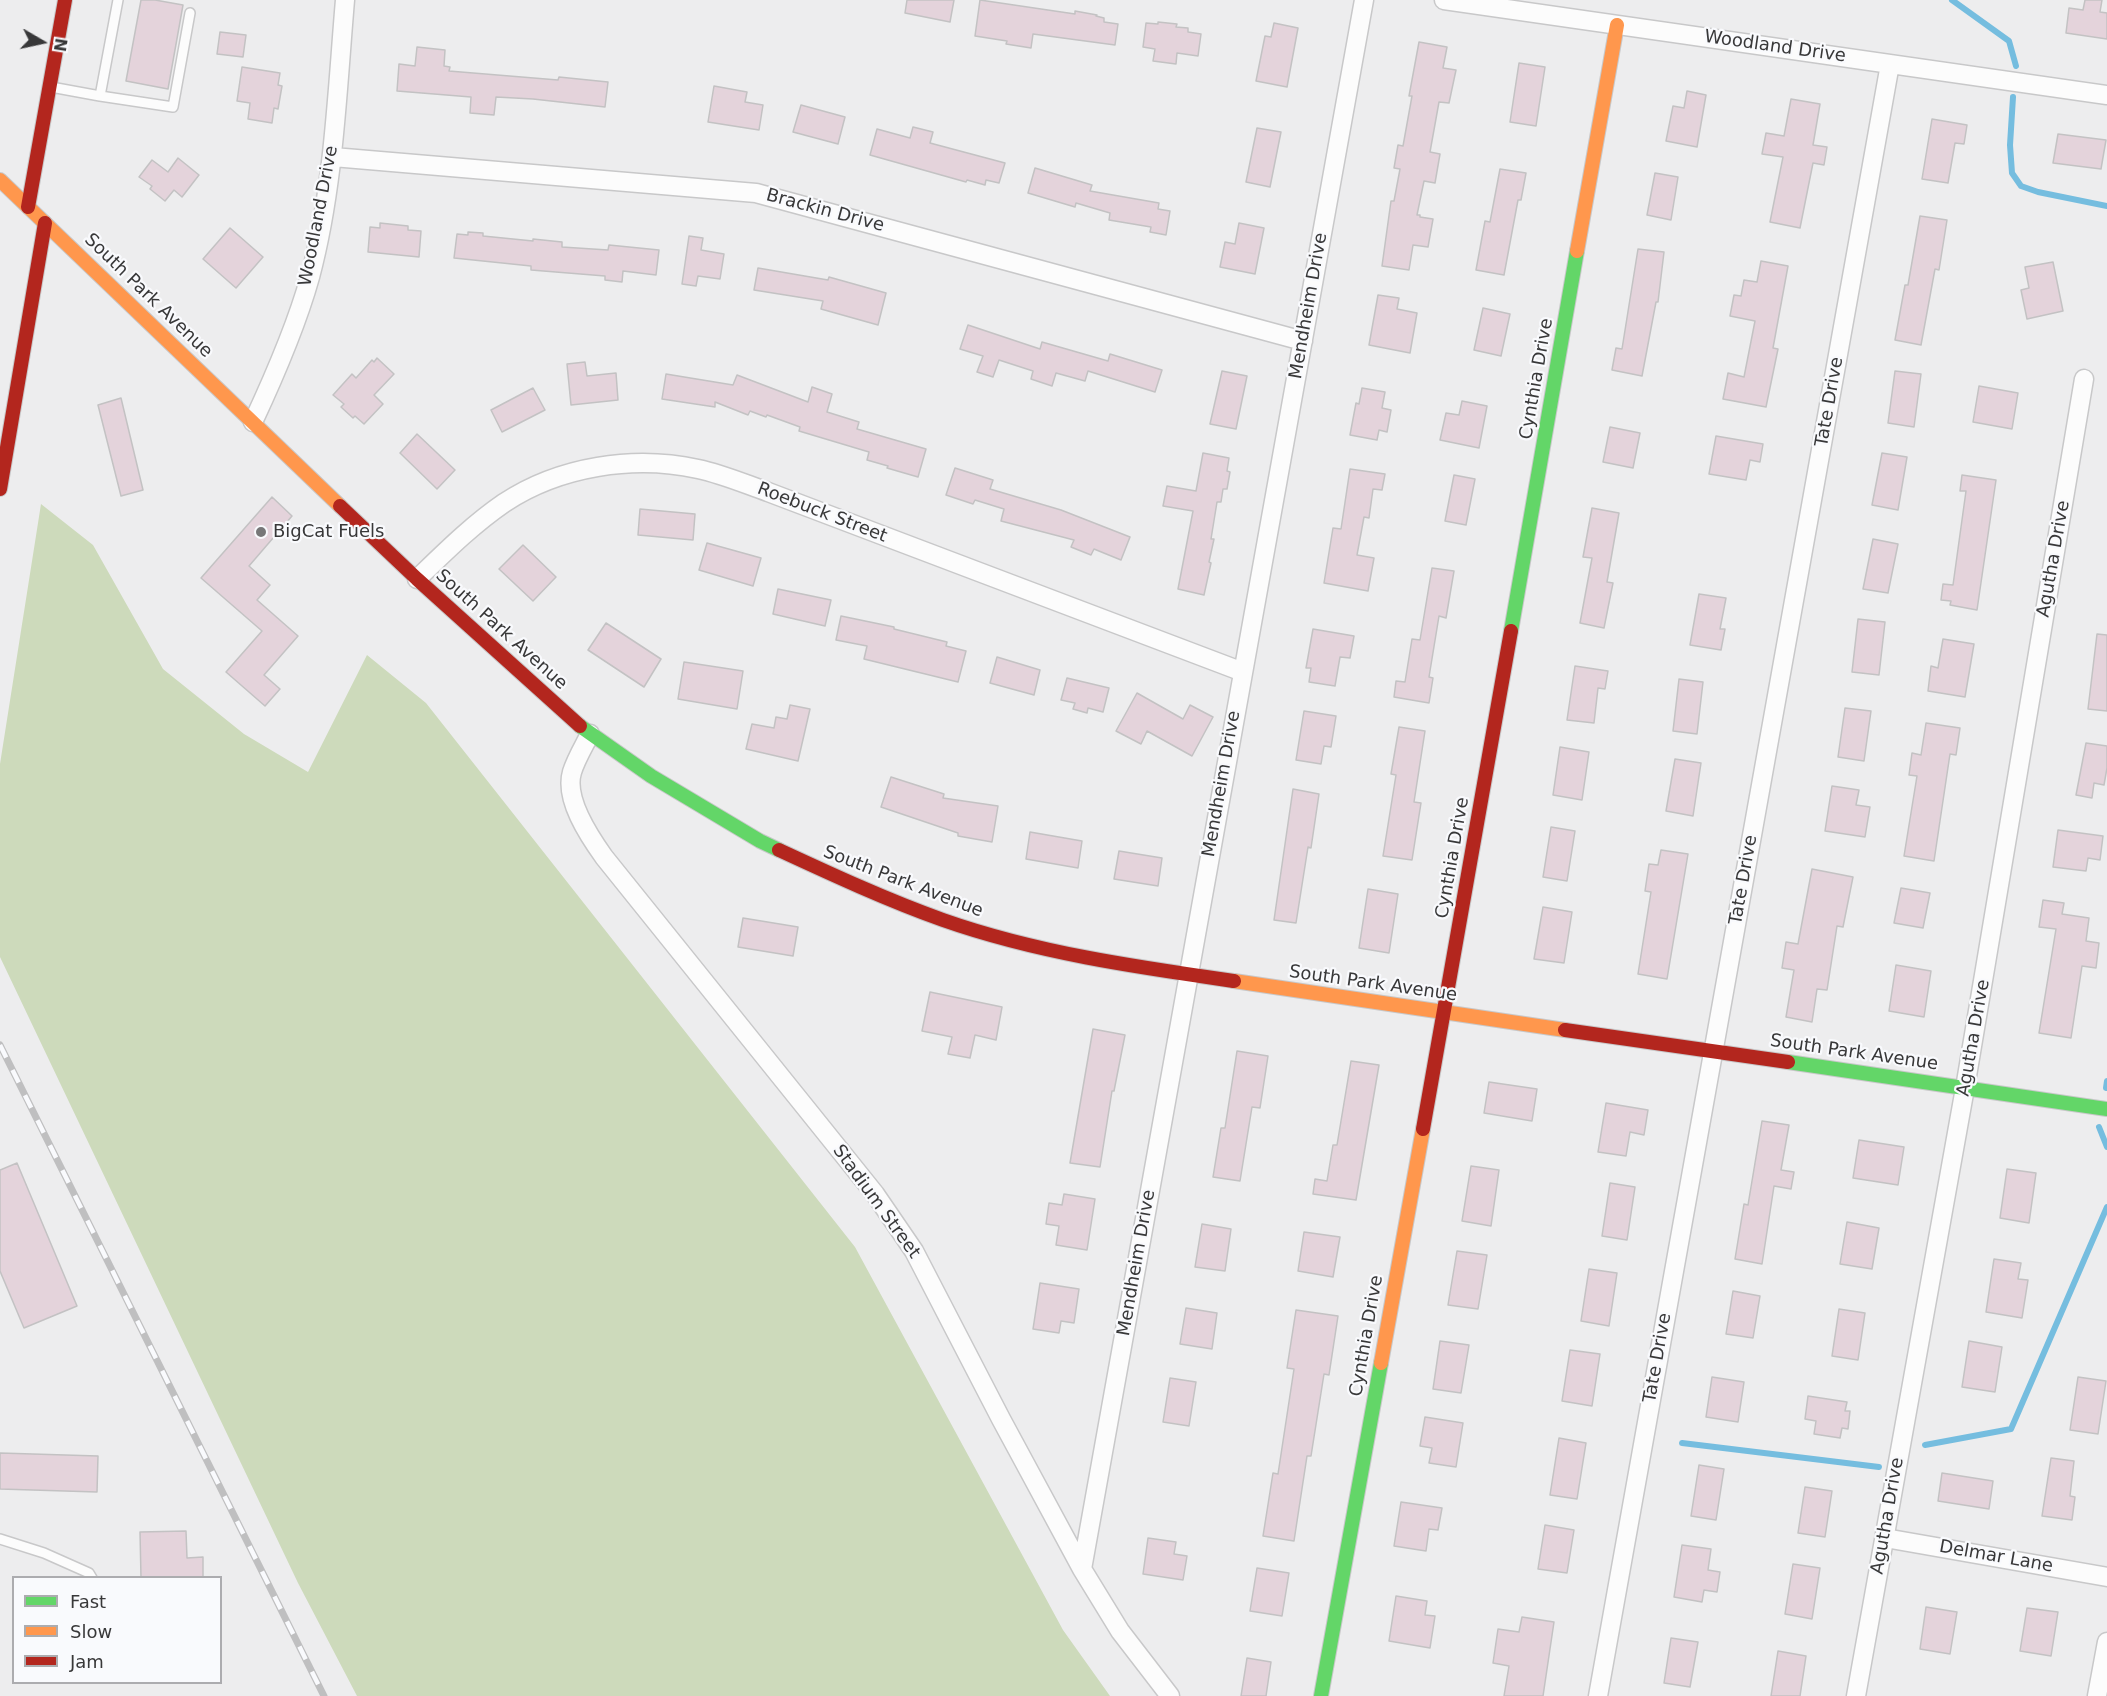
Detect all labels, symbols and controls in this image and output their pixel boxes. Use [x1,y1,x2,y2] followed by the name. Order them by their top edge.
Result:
[12,12,72,72] north arrow
[1703,26,1847,68] street label: Woodland Drive
[50,37,71,53] text: N
[295,144,343,288] street label: Woodland Drive
[764,185,886,237] street label: Brackin Drive
[80,229,216,363] street label: South Park Avenue
[1285,231,1333,381] street label: Mendheim Drive
[1516,317,1558,441] street label: Cynthia Drive
[1811,355,1849,449] street label: Tate Drive
[754,478,890,548] street label: Roebuck Street
[2033,499,2075,619] street label: Agutha Drive
[273,521,384,543] place label: BigCat Fuels
[254,525,268,539] marker: BigCat Fuels
[431,565,571,695] street label: South Park Avenue
[1198,709,1246,859] street label: Mendheim Drive
[1432,796,1474,920] street label: Cynthia Drive
[1725,833,1763,927] street label: Tate Drive
[820,842,986,922] street label: South Park Avenue
[1288,962,1458,1006] street label: South Park Avenue
[1953,978,1995,1098] street label: Agutha Drive
[1769,1031,1939,1075] street label: South Park Avenue
[827,1141,925,1263] street label: Stadium Street
[1113,1188,1161,1338] street label: Mendheim Drive
[1346,1274,1388,1398] street label: Cynthia Drive
[1639,1311,1677,1405] street label: Tate Drive
[1867,1456,1909,1576] street label: Agutha Drive
[1937,1536,2055,1578] street label: Delmar Lane
[12,1576,222,1684] legend
[70,1591,106,1612] text: Fast
[70,1621,112,1642] text: Slow
[70,1651,104,1672] text: Jam

